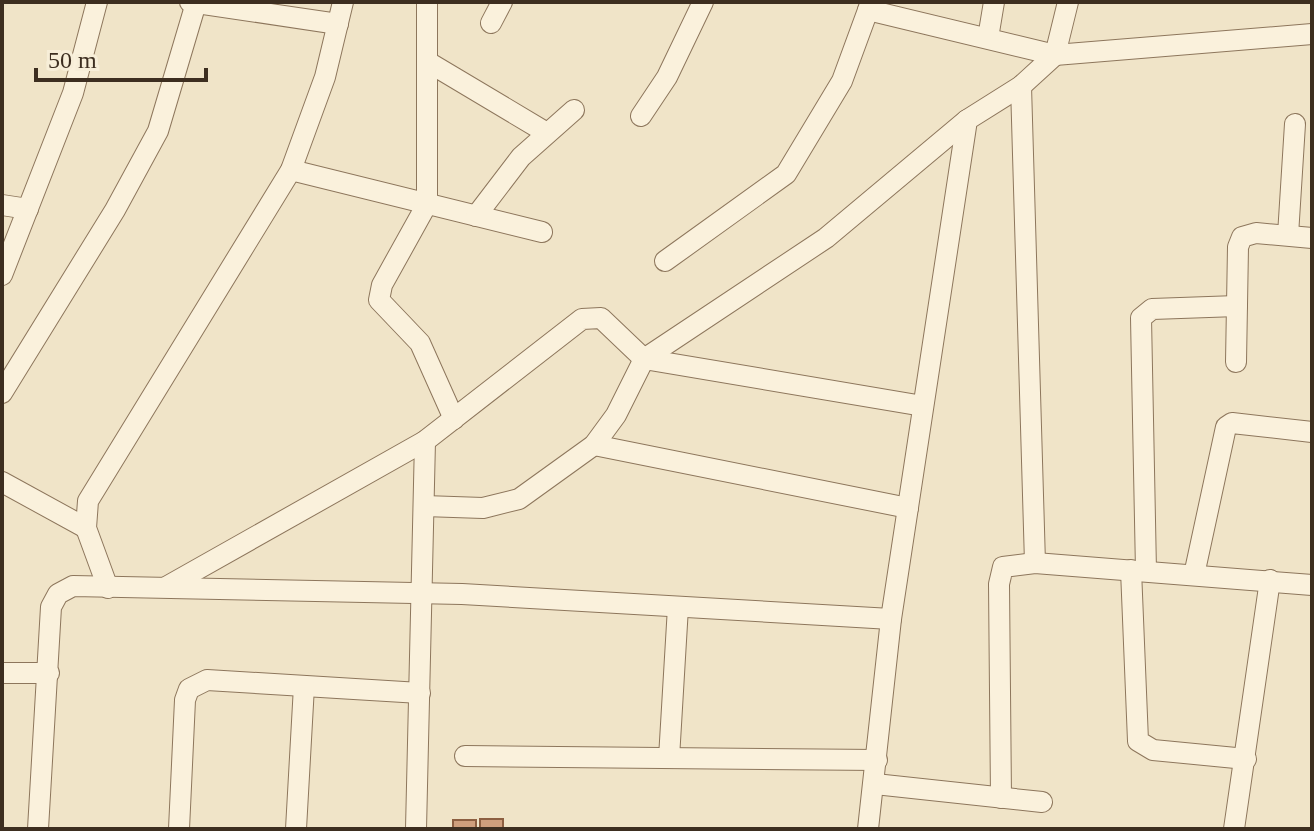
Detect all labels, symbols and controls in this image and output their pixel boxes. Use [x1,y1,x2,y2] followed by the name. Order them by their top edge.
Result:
[36,32,206,82] scale bar
[48,47,97,73] text: 50 m

